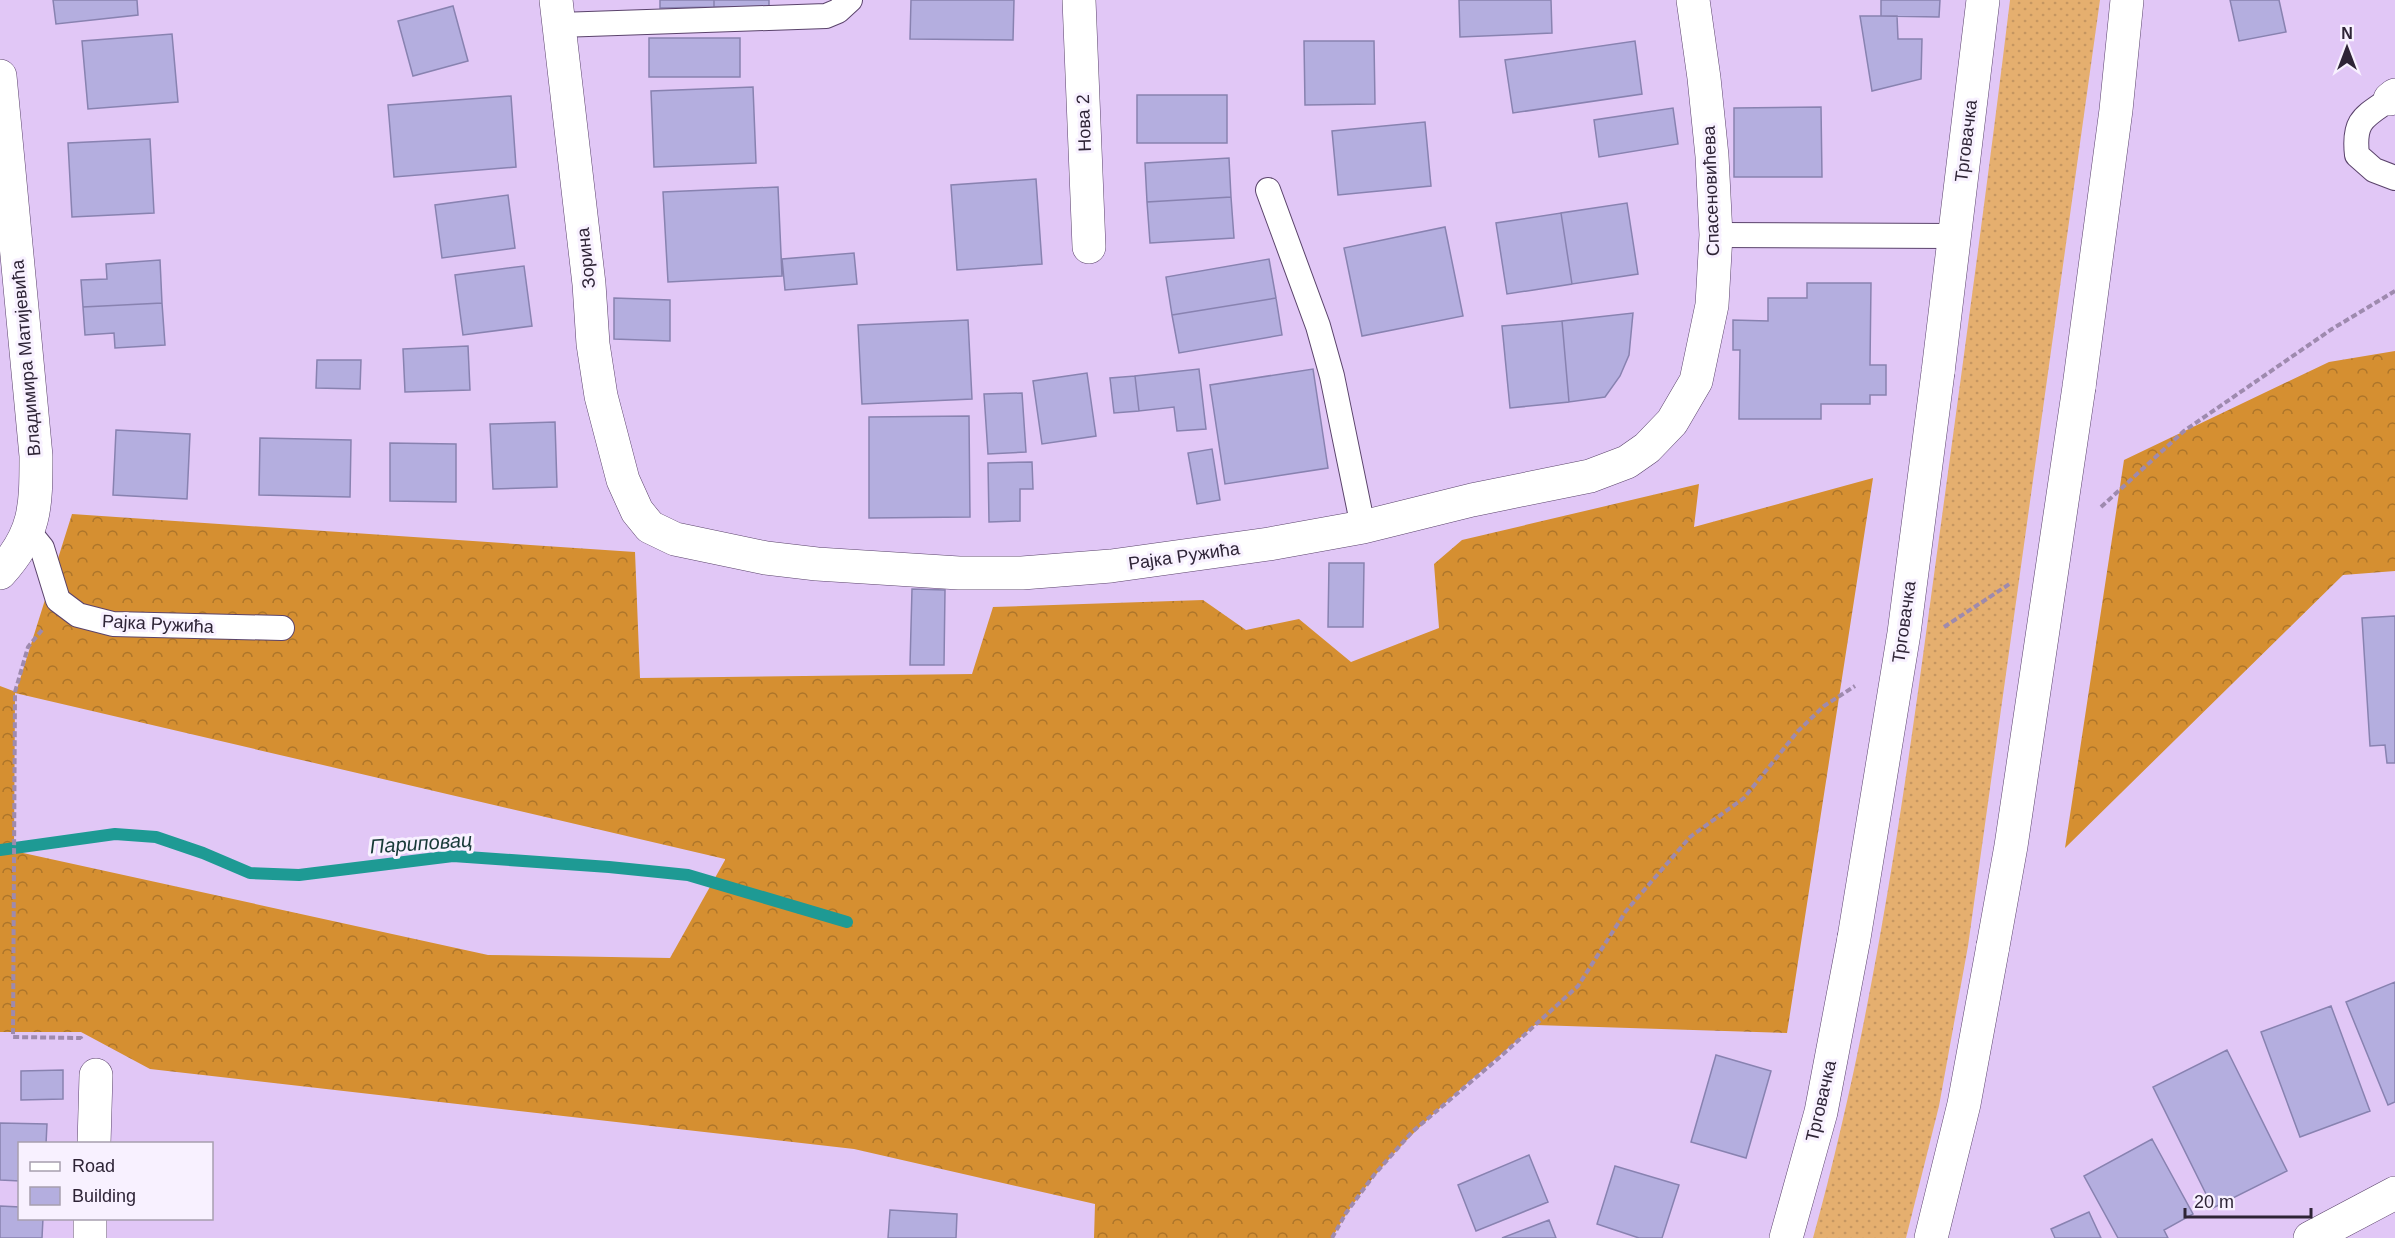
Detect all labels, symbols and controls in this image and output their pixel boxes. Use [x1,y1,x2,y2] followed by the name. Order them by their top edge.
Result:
[2317,18,2377,78] north arrow
[2341,25,2353,42] text: N
[1073,94,1095,152] street label: Нова 2
[1951,98,1981,183] street label: Трговачка
[1699,124,1723,257] street label: Спасеновићева
[573,226,599,289] street label: Зорина
[7,258,45,457] street label: Владимира Матијевића
[1127,538,1242,574] street label: Рајка Ружића
[1888,579,1920,664] street label: Трговачка
[102,611,215,637] street label: Рајка Ружића
[369,828,473,858] water label: Париповац
[1802,1057,1840,1144] street label: Трговачка
[18,1142,213,1220] legend
[72,1156,115,1176] text: Road
[2185,1181,2311,1219] scale bar
[72,1186,136,1206] text: Building
[2194,1192,2234,1212] text: 20 m

